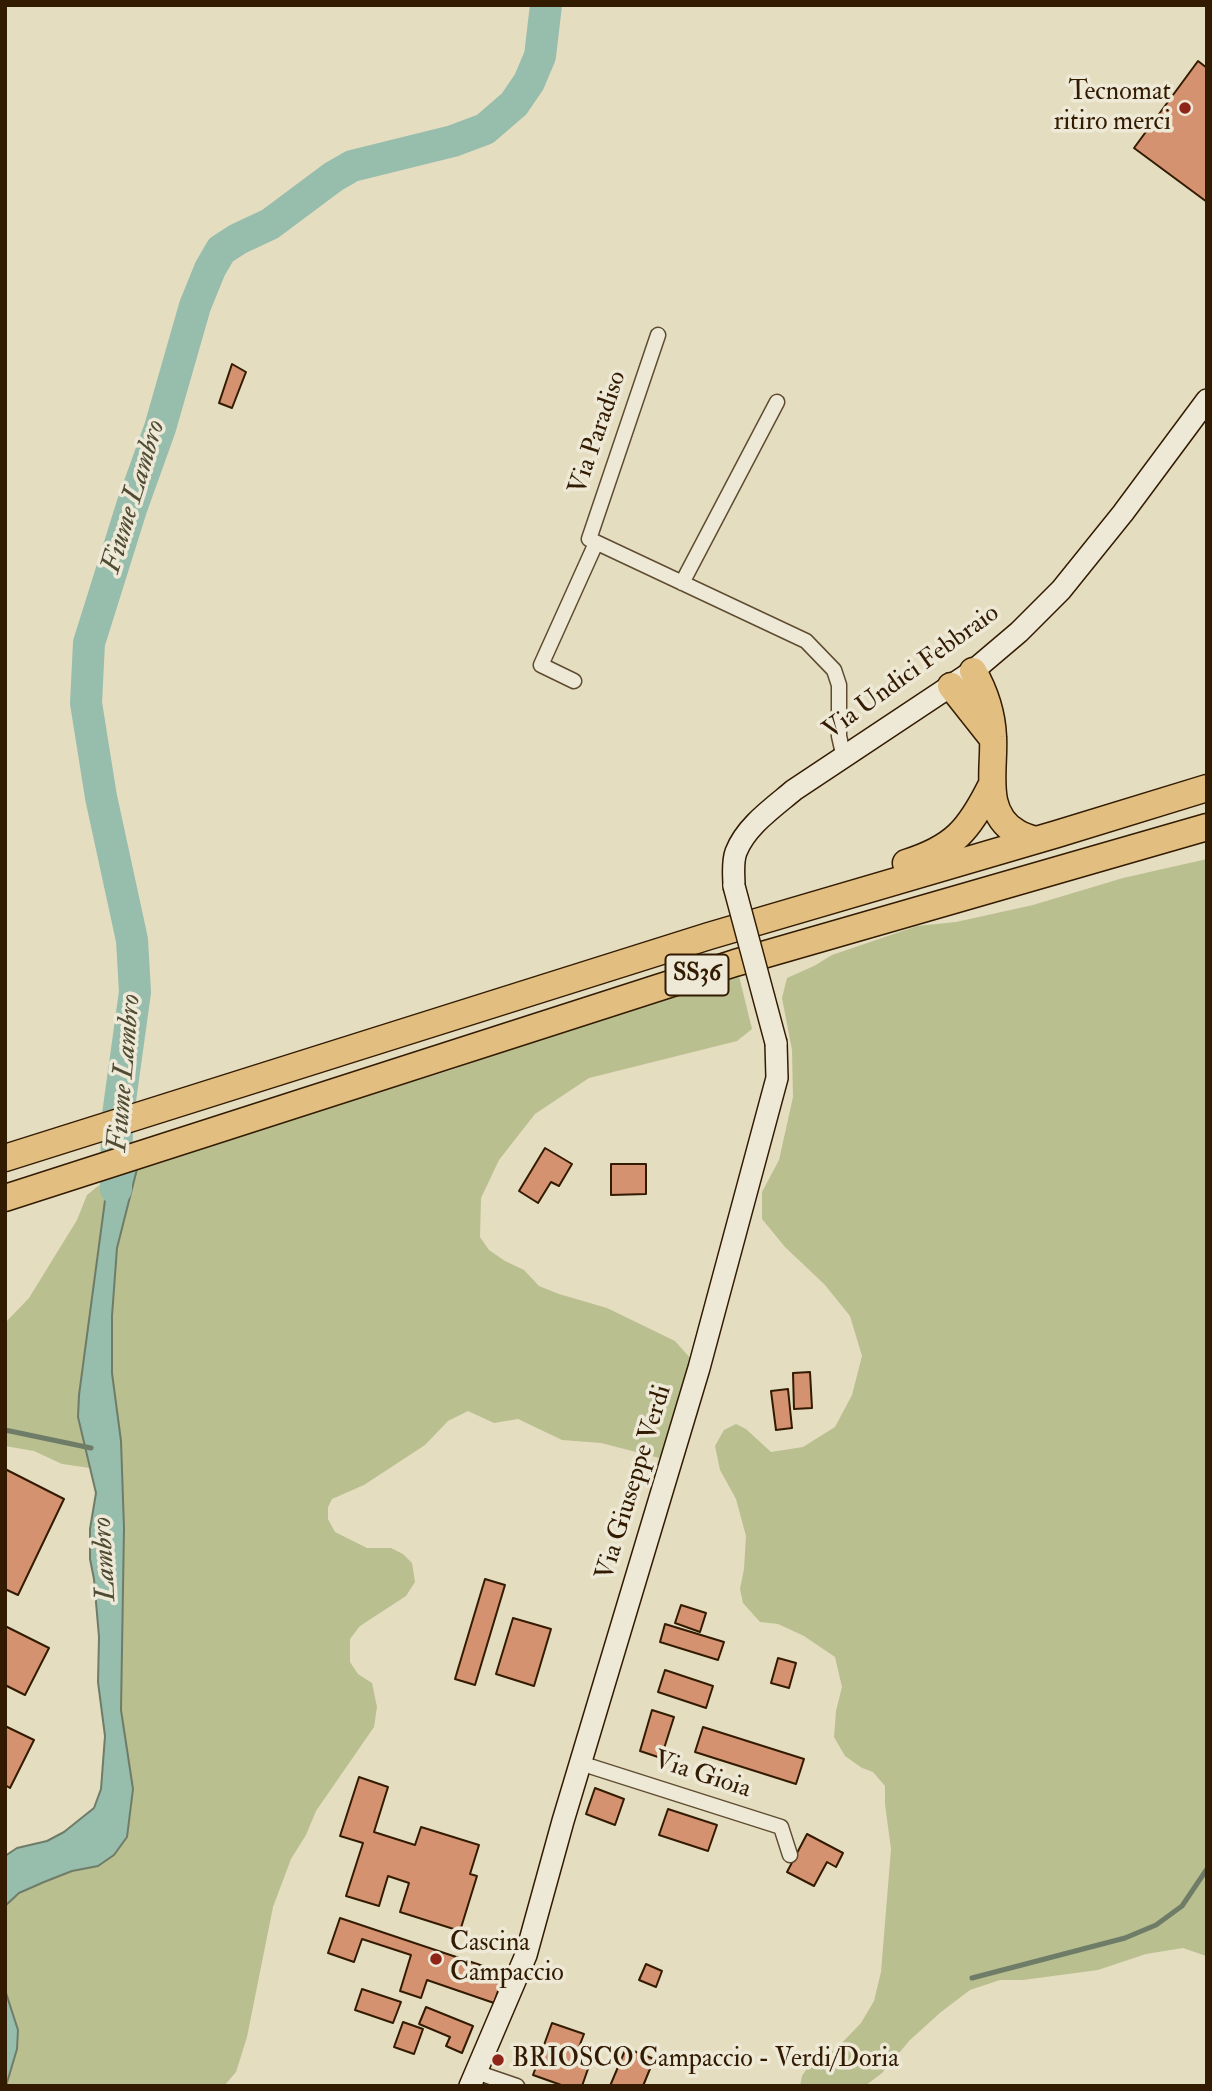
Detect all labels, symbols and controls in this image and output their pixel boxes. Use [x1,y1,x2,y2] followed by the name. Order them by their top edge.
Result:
[1054,77,1171,138] place label: Tecnomat ritiro merci
[1177,100,1193,116] marker: Tecnomat ritiro merci
[563,367,635,499] street label: Via Paradiso
[96,417,174,577] water label: Fiume Lambro
[818,599,1006,747] street label: Via Undici Febbraio
[666,954,728,995] road number: SS36
[102,993,150,1153] water label: Fiume Lambro
[591,1382,679,1584] street label: Via Giuseppe Verdi
[87,1516,125,1602] water label: Lambro
[650,1746,754,1806] street label: Via Gioia
[450,1928,564,1990] place label: Cascina Campaccio
[428,1951,444,1967] marker: Cascina Campaccio
[512,2044,899,2076] place label: BRIOSCO Campaccio - Verdi/Doria
[490,2052,506,2068] marker: BRIOSCO Campaccio - Verdi/Doria

